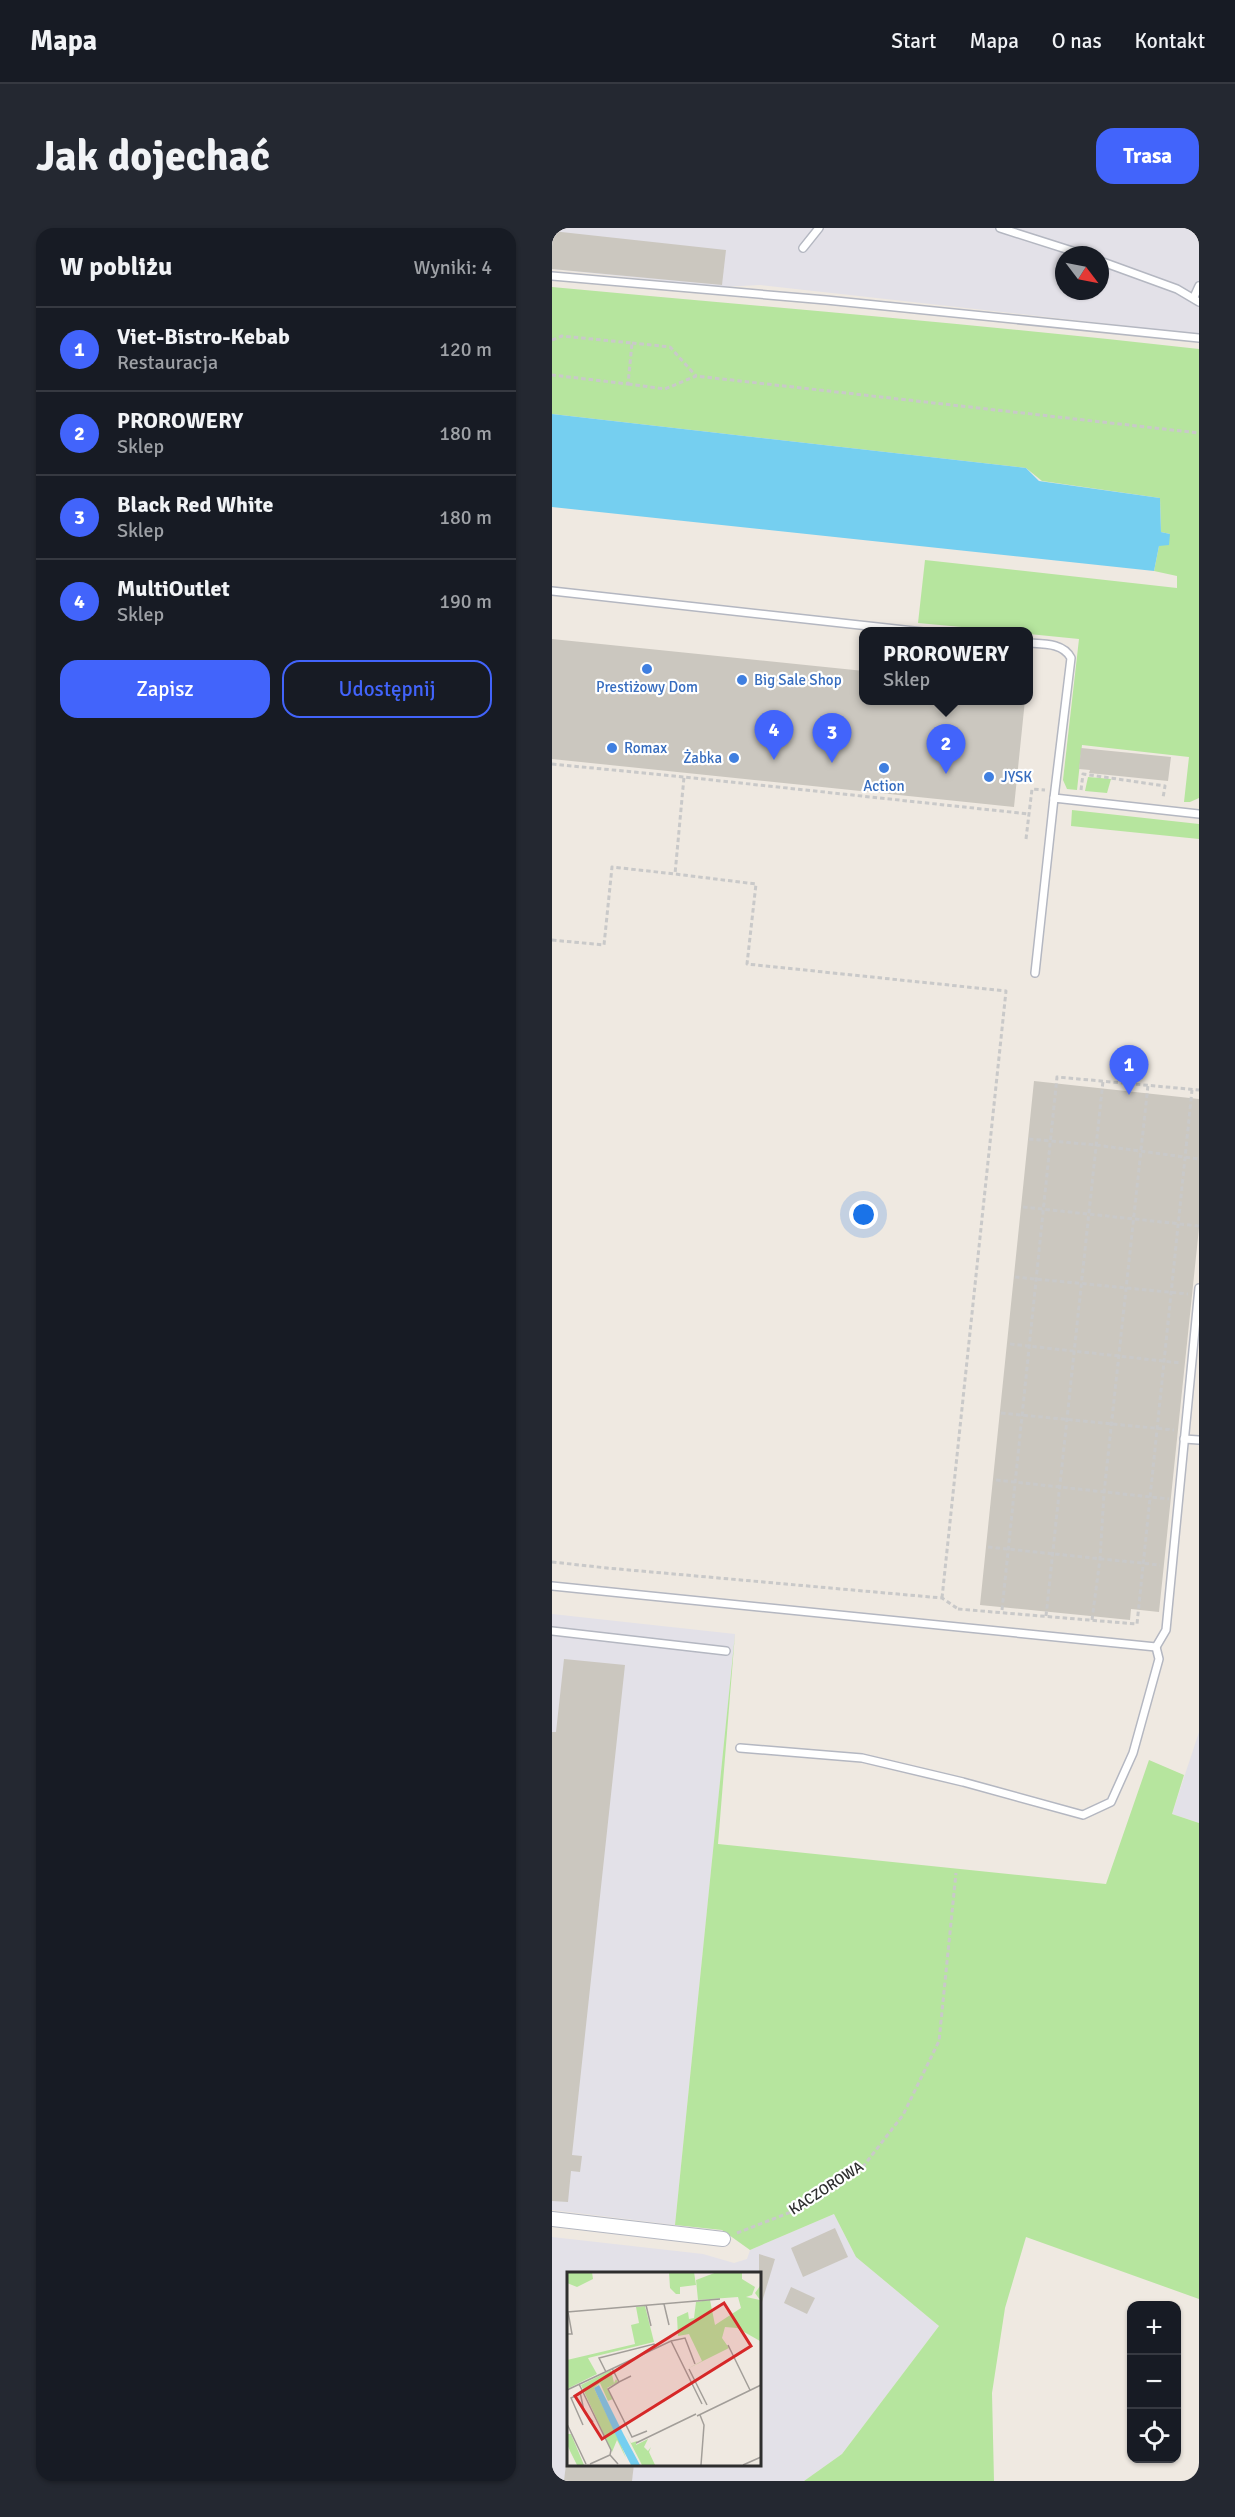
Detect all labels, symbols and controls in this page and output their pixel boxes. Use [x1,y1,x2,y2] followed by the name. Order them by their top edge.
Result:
[30,24,97,58] text: Mapa
[891,28,936,54] text: Start
[969,28,1019,54] text: Mapa
[1052,28,1102,54] text: O nas
[1135,28,1205,54] text: Kontakt
[1096,128,1199,184] button: Trasa
[36,131,270,182] text: Jak dojechać
[1055,246,1109,300] north arrow
[60,251,172,283] text: W pobliżu
[413,255,492,280] text: Wyniki: 4
[117,323,290,350] text: Viet-Bistro-Kebab
[74,337,85,362] text: 1
[439,337,492,362] text: 120 m
[117,350,218,375] text: Restauracja
[117,407,243,434] text: PROROWERY
[74,421,85,446] text: 2
[439,421,492,446] text: 180 m
[117,434,164,459] text: Sklep
[117,491,274,518] text: Black Red White
[74,505,85,530] text: 3
[439,505,492,530] text: 180 m
[117,518,164,543] text: Sklep
[117,575,230,602] text: MultiOutlet
[74,589,85,614] text: 4
[439,589,492,614] text: 190 m
[117,602,164,627] text: Sklep
[859,627,1033,705] popup
[883,640,1009,667] text: PROROWERY
[60,660,270,718] button: Zapisz
[282,660,492,718] button: Udostępnij
[640,662,654,676] marker: Prestiżowy Dom
[883,667,930,692] text: Sklep
[754,671,842,689] place label: Big Sale Shop
[735,673,749,687] marker: Big Sale Shop
[596,678,698,696] place label: Prestiżowy Dom
[754,710,794,760] pin: 4
[812,714,852,763] pin: 3
[926,724,966,774] pin: 2
[624,739,667,757] place label: Romax
[605,741,619,755] marker: Romax
[683,749,722,767] place label: Żabka
[727,751,741,765] marker: Żabka
[877,761,891,775] marker: Action
[1001,768,1032,786] place label: JYSK
[982,770,996,784] marker: JYSK
[863,777,905,795] place label: Action
[1110,1046,1148,1095] pin: 1
[849,1200,878,1229] your location
[785,2157,867,2219] street label: KACZOROWA
[567,2272,760,2466] inset map
[1127,2301,1181,2463] map controls
[1127,2301,1181,2355] button: +
[1127,2355,1181,2409] button: −
[1127,2409,1181,2463] button: locate

